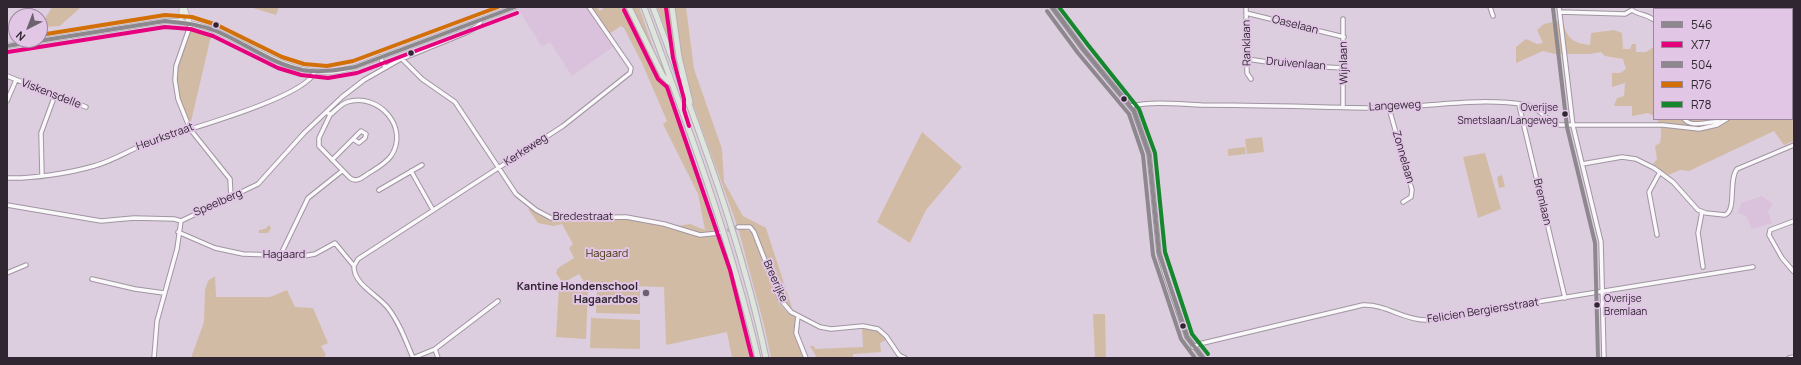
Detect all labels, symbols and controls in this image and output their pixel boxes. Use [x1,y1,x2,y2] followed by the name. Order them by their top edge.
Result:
[8,8,48,48] north arrow
[1653,8,1793,120] legend
[1270,13,1320,37] street label: Oaselaan
[1691,16,1712,33] text: 546
[211,20,221,30] unlabelled marker
[1240,20,1254,66] street label: Ranklaan
[12,28,28,45] text: N
[1691,36,1711,53] text: X77
[1337,41,1351,85] street label: Wijnlaan
[406,48,416,58] unlabelled marker
[1266,55,1326,73] street label: Druivenlaan
[1691,56,1712,73] text: 504
[1691,76,1712,93] text: R76
[19,77,83,111] street label: Viskensdelle
[1119,94,1129,104] unlabelled marker
[1691,96,1712,113] text: R78
[1369,98,1421,114] street label: Langeweg
[1458,102,1558,126] place label: Overijse Smetslaan/Langeweg
[1560,109,1570,119] marker: Overijse Smetslaan/Langeweg
[134,120,196,154] street label: Heurkstraat
[1389,129,1417,185] street label: Zonnelaan
[502,131,550,169] street label: Kerkeweg
[1530,177,1554,227] street label: Bremlaan
[192,186,244,220] street label: Speelberg
[553,210,613,224] street label: Bredestraat
[586,247,628,261] park label: Hagaard
[263,248,305,262] street label: Hagaard
[760,258,790,304] street label: Breerijke
[517,280,638,306] place label: Kantine Hondenschool Hagaardbos
[641,288,651,298] marker: Kantine Hondenschool Hagaardbos
[1604,293,1647,316] place label: Overijse Bremlaan
[1426,296,1540,326] street label: Felicien Bergiersstraat
[1592,300,1602,310] marker: Overijse Bremlaan
[1178,321,1188,331] unlabelled marker

